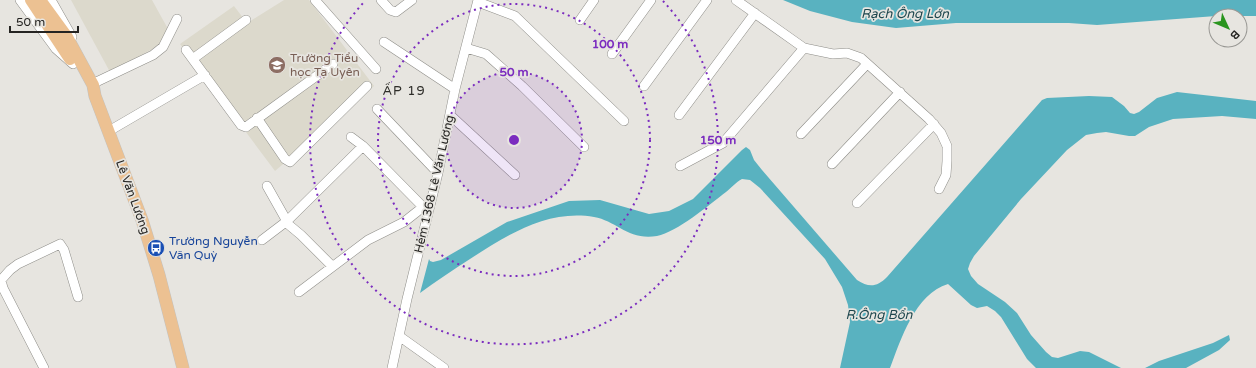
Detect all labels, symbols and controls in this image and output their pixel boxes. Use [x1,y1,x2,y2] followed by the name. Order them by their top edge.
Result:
[861,6,950,22] water label: Rạch Ông Lớn
[10,8,78,34] scale bar
[1208,8,1248,48] north arrow
[16,15,45,29] text: 50 m
[1227,27,1242,42] text: B
[592,37,628,51] text: 100 m
[290,51,360,79] place label: Trường Tiểu học Tạ Uyên
[267,55,287,75] school or university icon: Trường Tiểu học Tạ Uyên
[499,65,529,79] text: 50 m
[382,82,426,99] district label: ẤP 19
[411,114,457,254] street label: Hẻm 1368 Lê Văn Lương
[507,133,521,147] centre of rings
[700,133,736,147] text: 150 m
[113,158,153,236] street label: Lê Văn Lương
[169,234,258,262] place label: Trường Nguyễn Văn Quỳ
[146,238,166,258] bus stop icon: Trường Nguyễn Văn Quỳ
[845,307,914,323] water label: R.Ông Bổn

